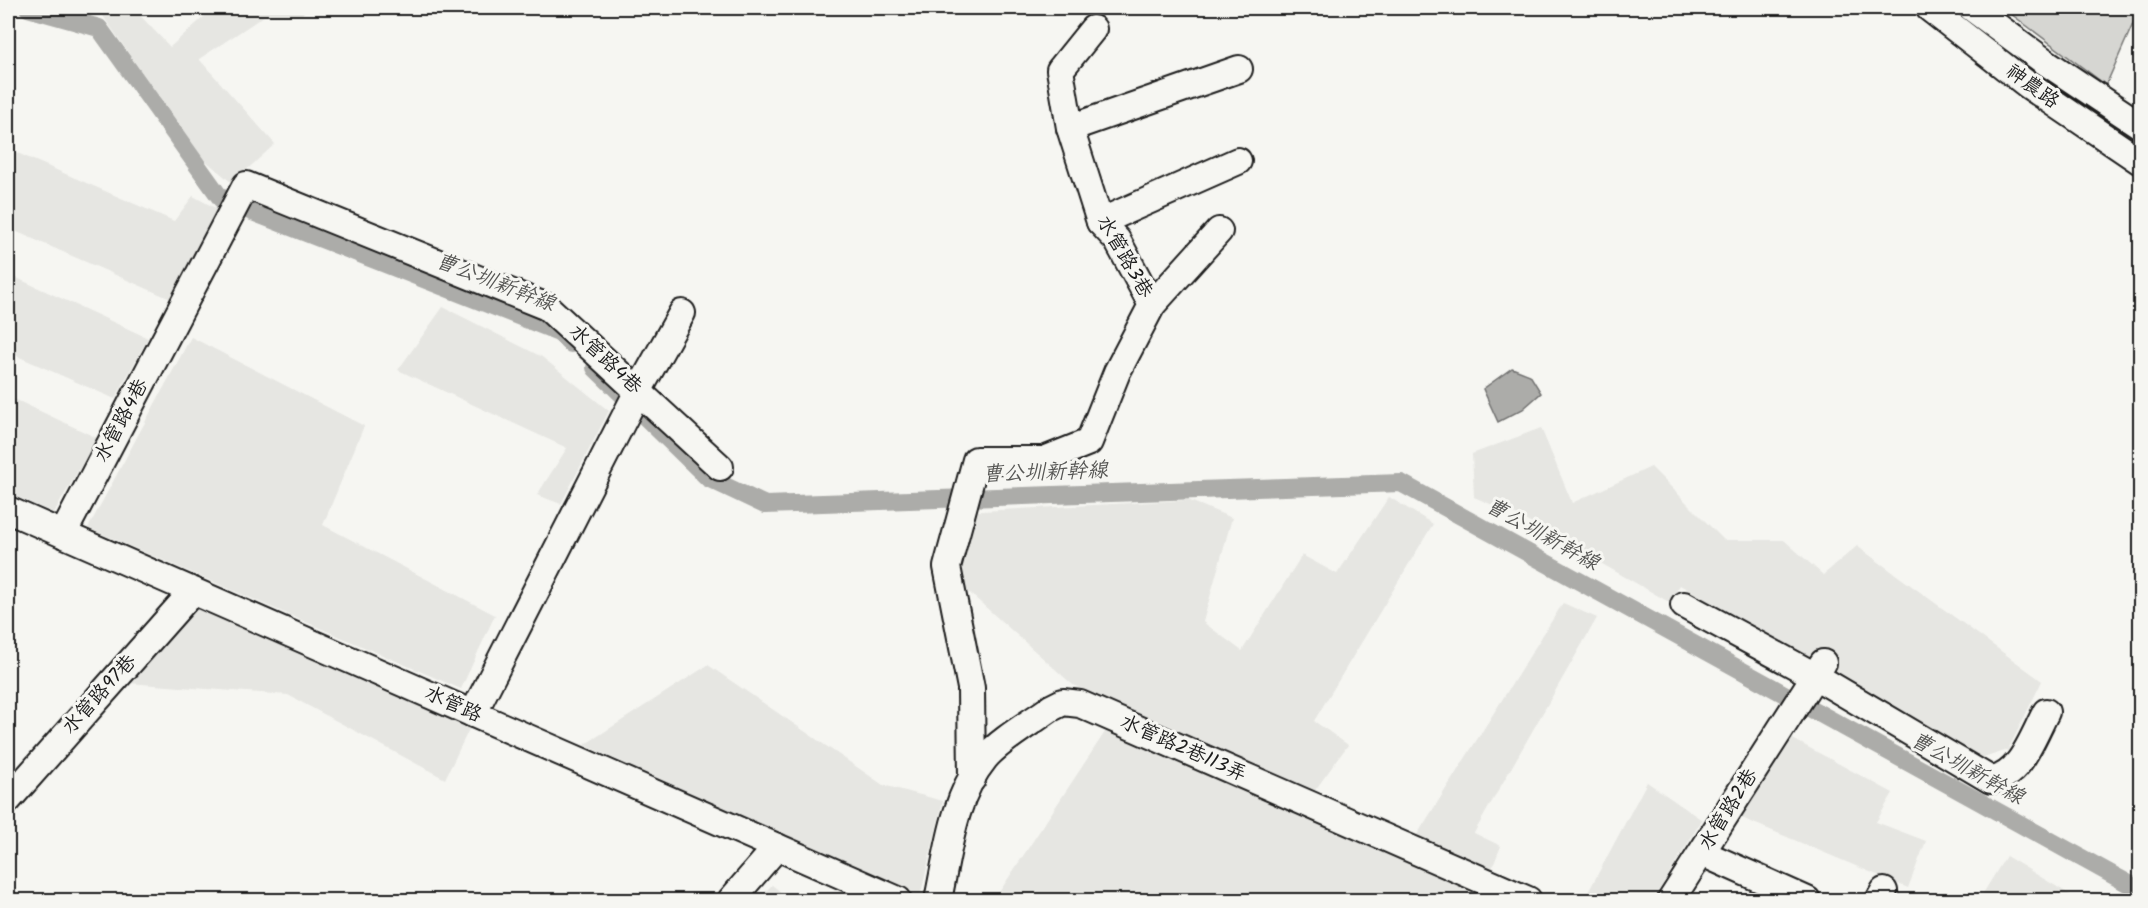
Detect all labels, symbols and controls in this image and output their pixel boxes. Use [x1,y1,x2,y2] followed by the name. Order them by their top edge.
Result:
[1998,56,2066,118] street label: 神農路
[1087,209,1161,305] street label: 水管路3巷
[430,245,561,321] water label: 曹公圳新幹線
[561,317,650,403] street label: 水管路4巷
[87,372,158,469] street label: 水管路4巷
[981,454,1110,492] water label: 曹公圳新幹線
[1479,490,1606,580] water label: 曹公圳新幹線
[55,647,146,742] street label: 水管路97巷
[419,678,488,732] street label: 水管路
[1115,707,1251,791] street label: 水管路2巷113弄
[1904,724,2031,814] water label: 曹公圳新幹線
[1691,762,1767,857] street label: 水管路2巷

